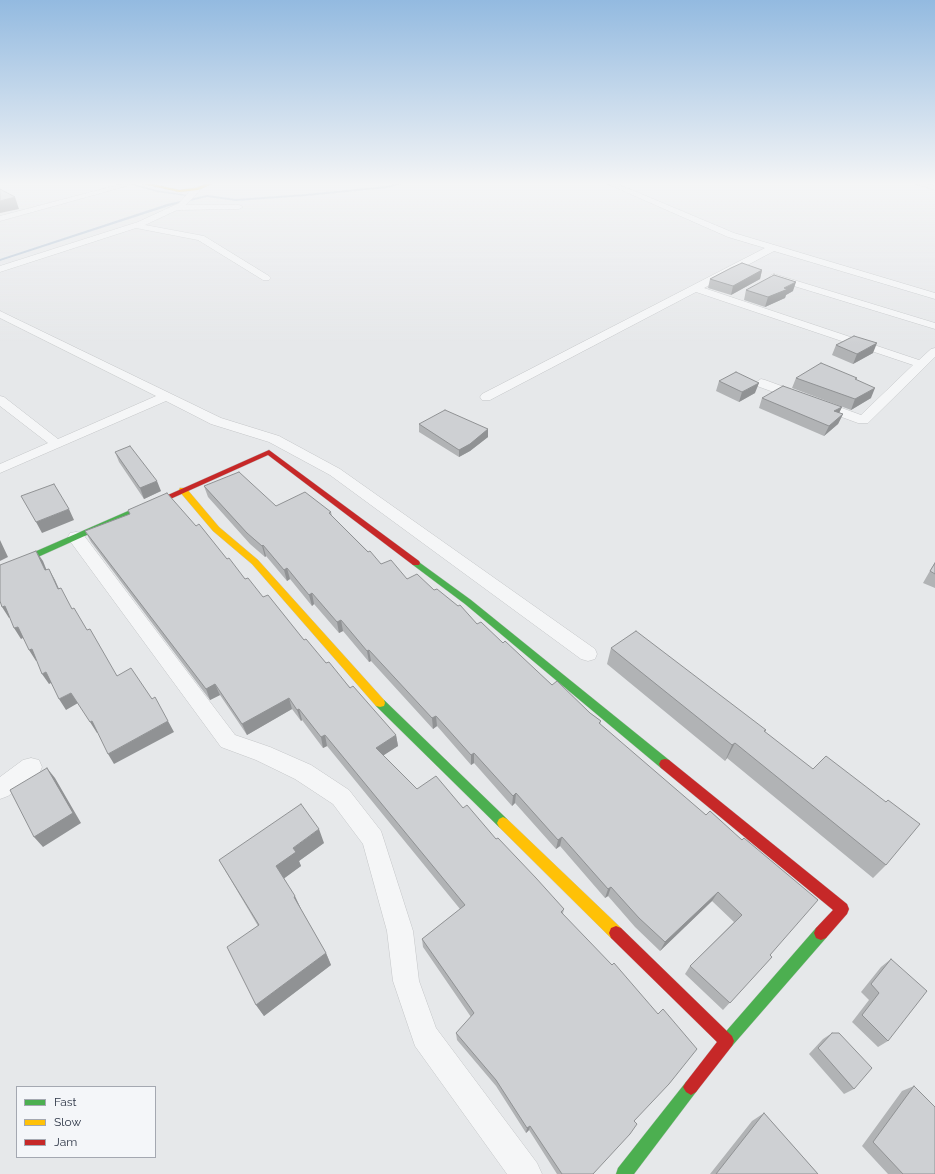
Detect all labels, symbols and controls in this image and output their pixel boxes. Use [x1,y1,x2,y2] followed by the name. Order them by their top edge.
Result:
[16,1086,156,1158] legend
[54,1095,77,1109] text: Fast
[54,1115,81,1129] text: Slow
[54,1135,77,1149] text: Jam

